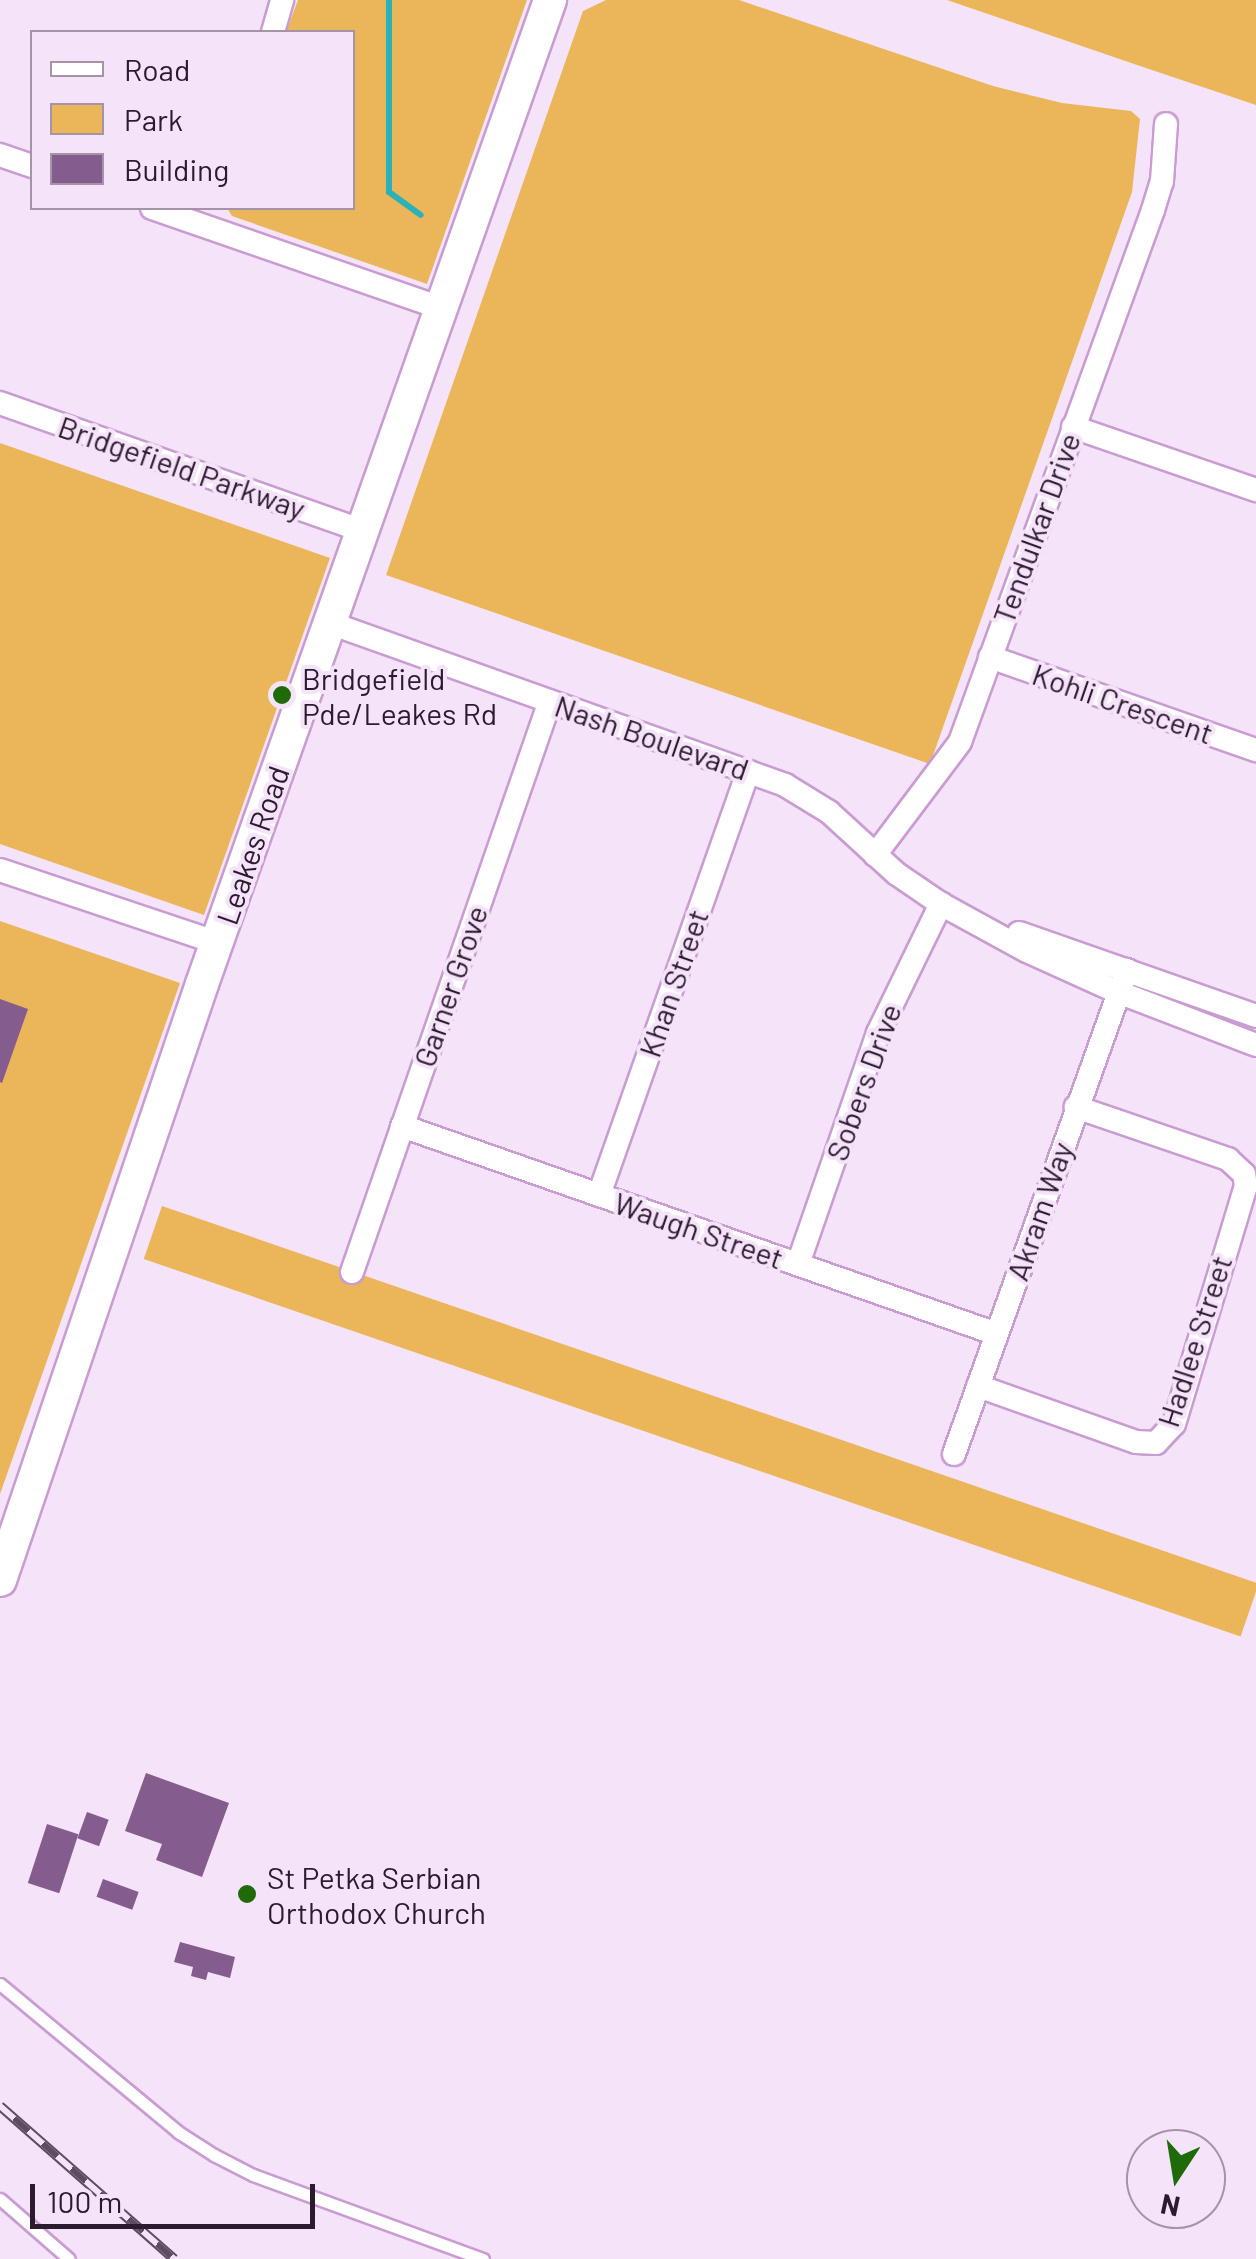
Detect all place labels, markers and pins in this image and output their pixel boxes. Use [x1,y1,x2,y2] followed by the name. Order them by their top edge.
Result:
[302,660,497,730] place label: Bridgefield Pde/Leakes Rd
[271,684,293,706] marker: Bridgefield Pde/Leakes Rd
[267,1859,486,1930] place label: St Petka Serbian Orthodox Church
[236,1883,258,1905] marker: St Petka Serbian Orthodox Church

